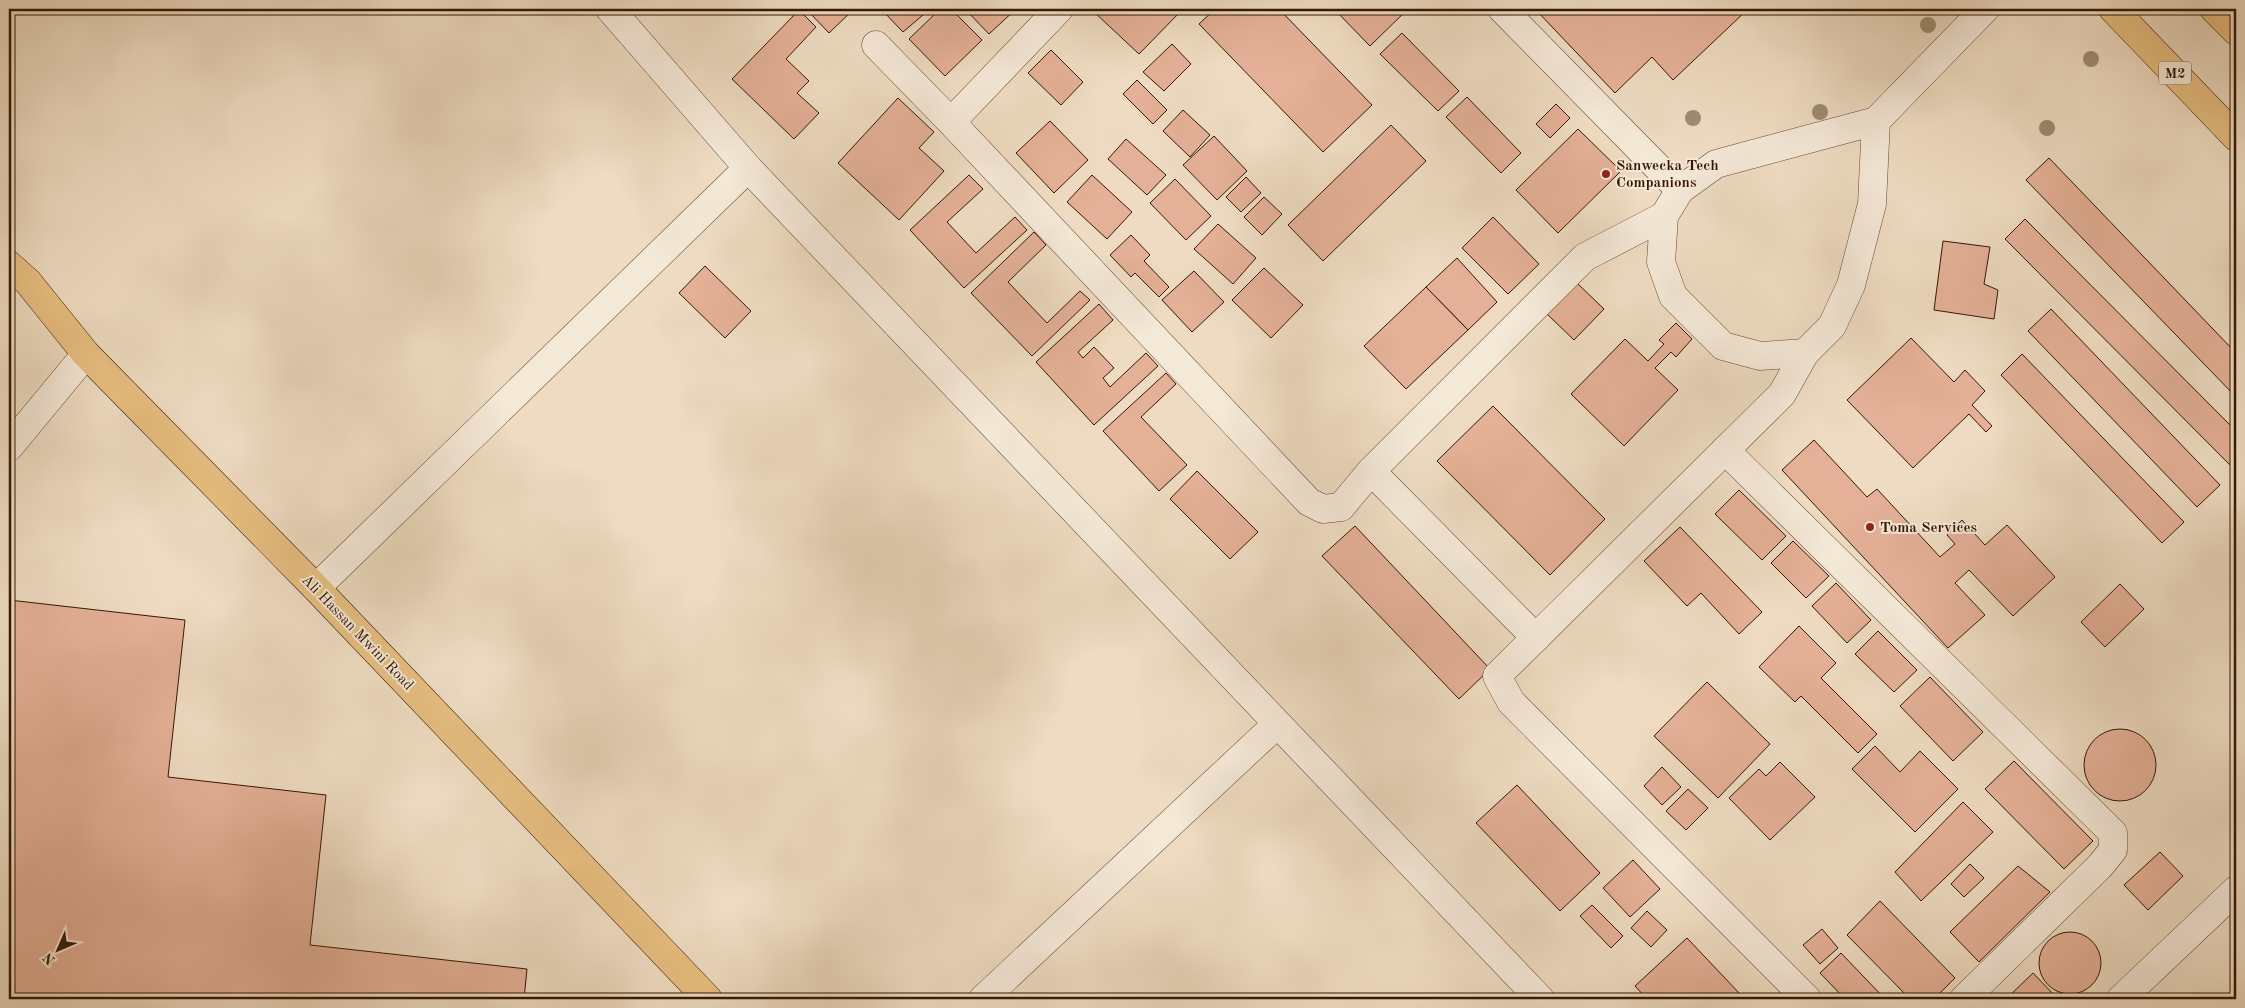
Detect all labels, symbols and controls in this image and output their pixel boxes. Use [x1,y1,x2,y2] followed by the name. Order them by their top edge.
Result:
[2159,62,2191,84] road number: M2
[1616,159,1719,191] place label: Sanwecka Tech Companions
[1600,168,1612,180] marker: Sanwecka Tech Companions
[1864,521,1876,533] marker: Toma Services
[1880,521,1977,536] place label: Toma Services
[298,573,416,694] street label: Ali Hassan Mwini Road
[32,926,82,976] north arrow
[41,950,58,967] text: N

